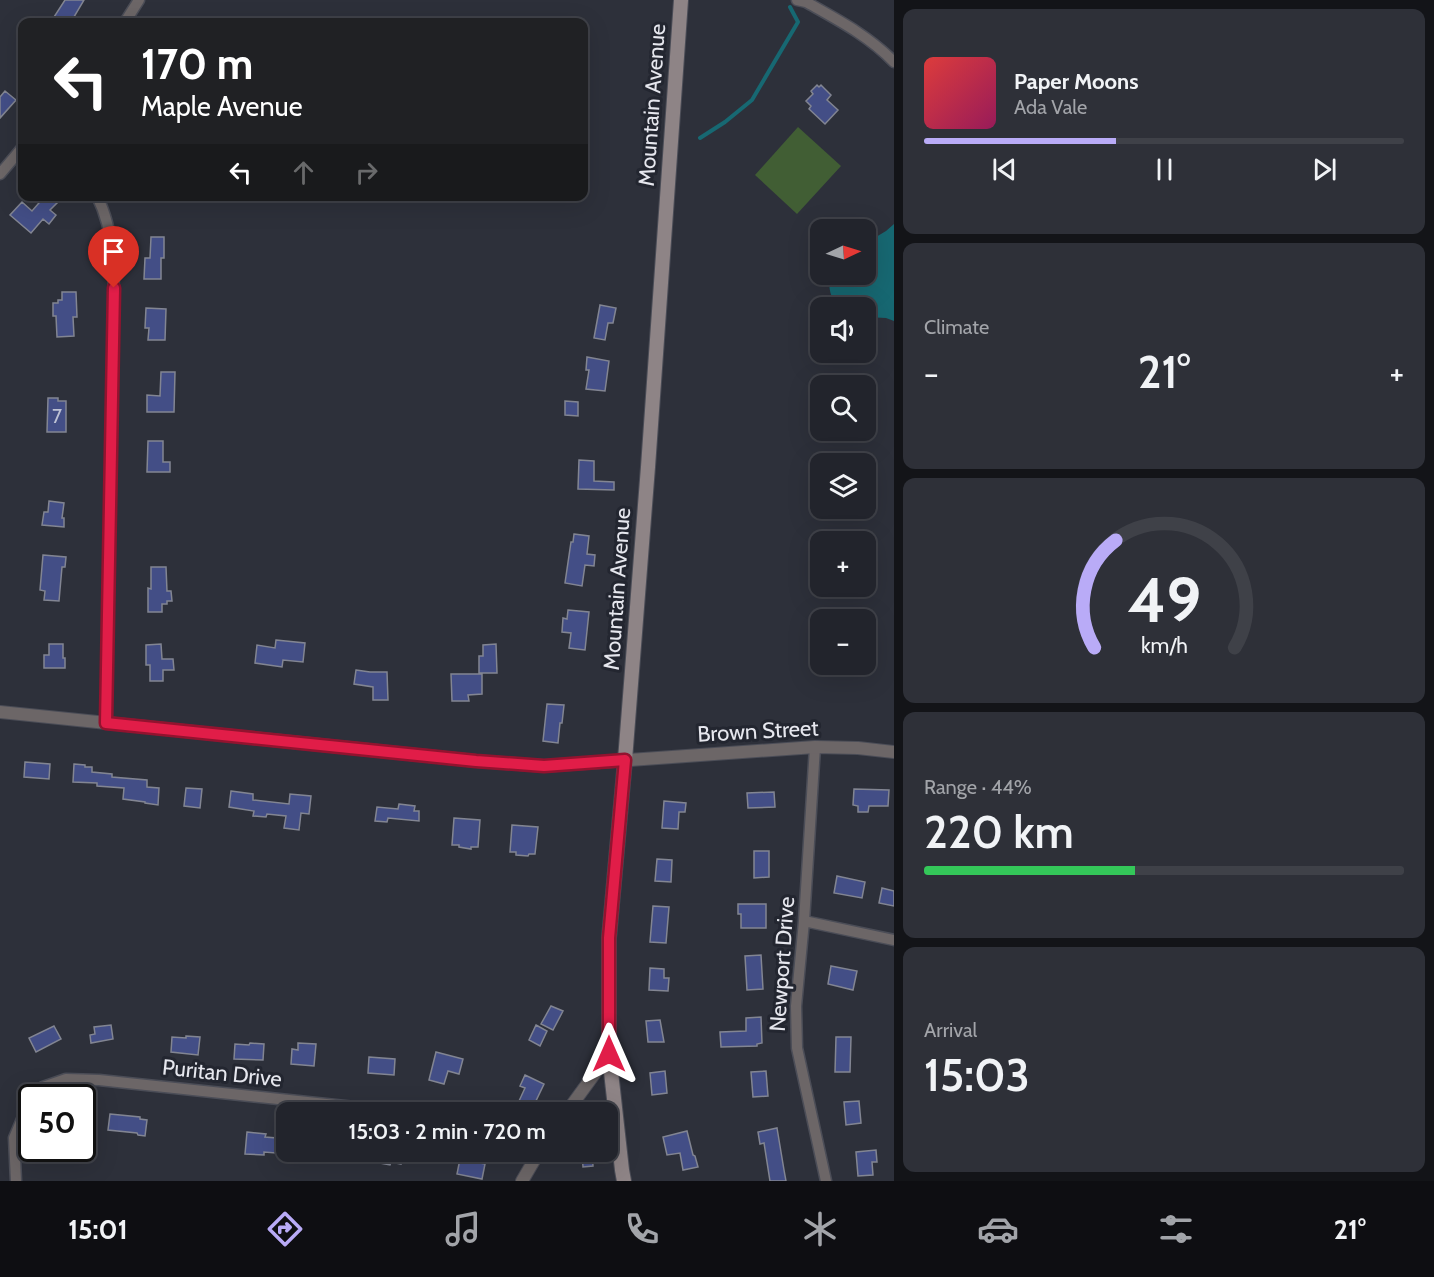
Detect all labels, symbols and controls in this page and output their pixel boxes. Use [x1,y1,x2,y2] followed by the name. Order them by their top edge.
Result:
[633,23,671,187] street label: Mountain Avenue
[141,38,253,90] text: 170 m
[42,42,120,120] icon: left
[1014,68,1138,95] text: Paper Moons
[141,90,303,123] text: Maple Avenue
[1014,95,1087,119] text: Ada Vale
[988,153,1021,186] icon: previous
[1148,153,1181,186] icon: pause
[1308,153,1341,186] icon: next
[224,156,257,189] icon: left
[287,156,320,189] icon: ahead
[350,156,383,189] icon: right
[810,219,876,285] north arrow
[810,219,876,675] map controls
[88,226,139,288] pin
[97,235,130,268] icon: arrive
[810,297,876,363] button: sound
[924,315,989,339] text: Climate
[1138,345,1190,399] text: 21°
[924,353,939,393] text: −
[1389,353,1404,393] text: +
[810,375,876,441] button: search
[52,404,62,428] house number: 7
[810,453,876,519] button: layers
[598,507,636,671] street label: Mountain Avenue
[810,531,876,597] button: +
[1127,562,1201,638] text: 49
[810,609,876,675] button: −
[1141,632,1187,658] text: km/h
[697,714,820,748] street label: Brown Street
[924,775,1032,799] text: Range · 44%
[924,805,1074,859] text: 220 km
[764,896,800,1032] street label: Newport Drive
[924,1018,977,1042] text: Arrival
[577,1022,641,1086] position arrow
[924,1048,1030,1102] text: 15:03
[161,1053,283,1093] street label: Puritan Drive
[18,1084,96,1162] speed limit sign: 50
[348,1118,546,1145] text: 15:03 · 2 min · 720 m
[264,1208,306,1250] icon: directions
[442,1208,484,1250] icon: music
[621,1208,663,1250] icon: phone
[799,1208,841,1250] icon: climate
[977,1208,1019,1250] icon: car
[1155,1208,1197,1250] icon: filters
[68,1213,128,1246] text: 15:01
[1334,1213,1366,1246] text: 21°

